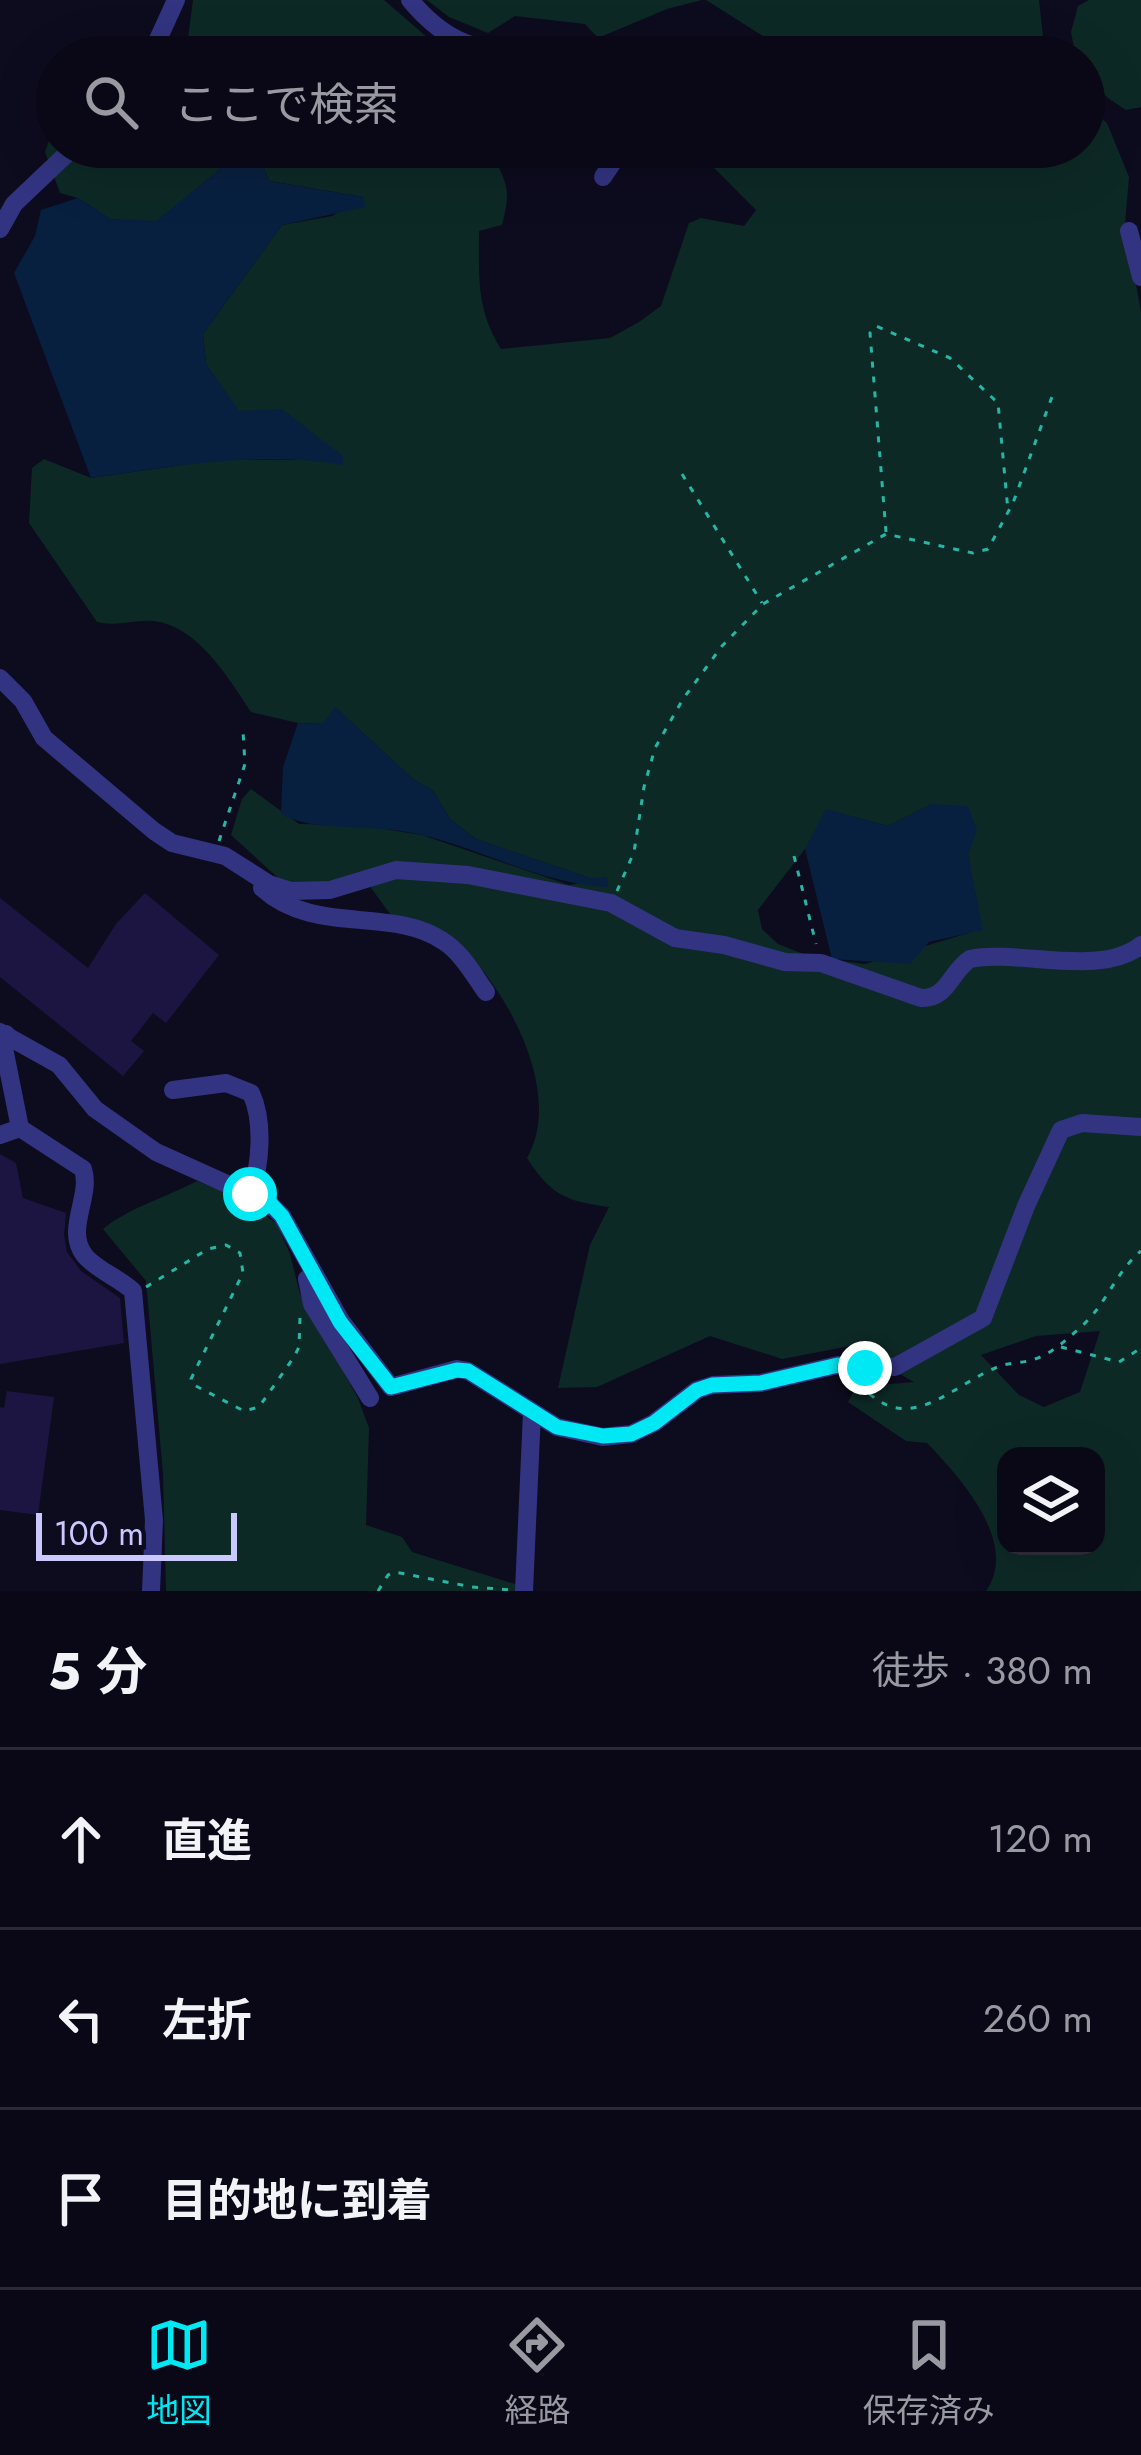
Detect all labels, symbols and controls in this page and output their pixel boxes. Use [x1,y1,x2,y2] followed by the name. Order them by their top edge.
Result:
[36,36,1105,168] search box
[78,69,144,135] icon: search
[174,72,399,137] text: ここで検索
[223,1167,277,1221] route start
[838,1341,892,1395] route end
[997,1447,1105,1555] map controls
[997,1447,1105,1555] button: layers
[36,1507,237,1560] scale bar
[54,1510,144,1557] text: 100 m
[48,1634,147,1708] text: 5 分
[872,1642,1093,1699] text: 徒歩 · 380 m
[48,1806,114,1872] icon: ahead
[162,1808,252,1873] text: 直進
[988,1810,1093,1867] text: 120 m
[48,1986,114,2052] icon: left
[162,1988,252,2053] text: 左折
[983,1990,1093,2047] text: 260 m
[48,2166,114,2232] icon: arrive
[162,2168,432,2233] text: 目的地に到着
[146,2312,212,2434] tab: 地図
[504,2312,570,2434] tab: 経路
[863,2312,995,2434] tab: 保存済み

